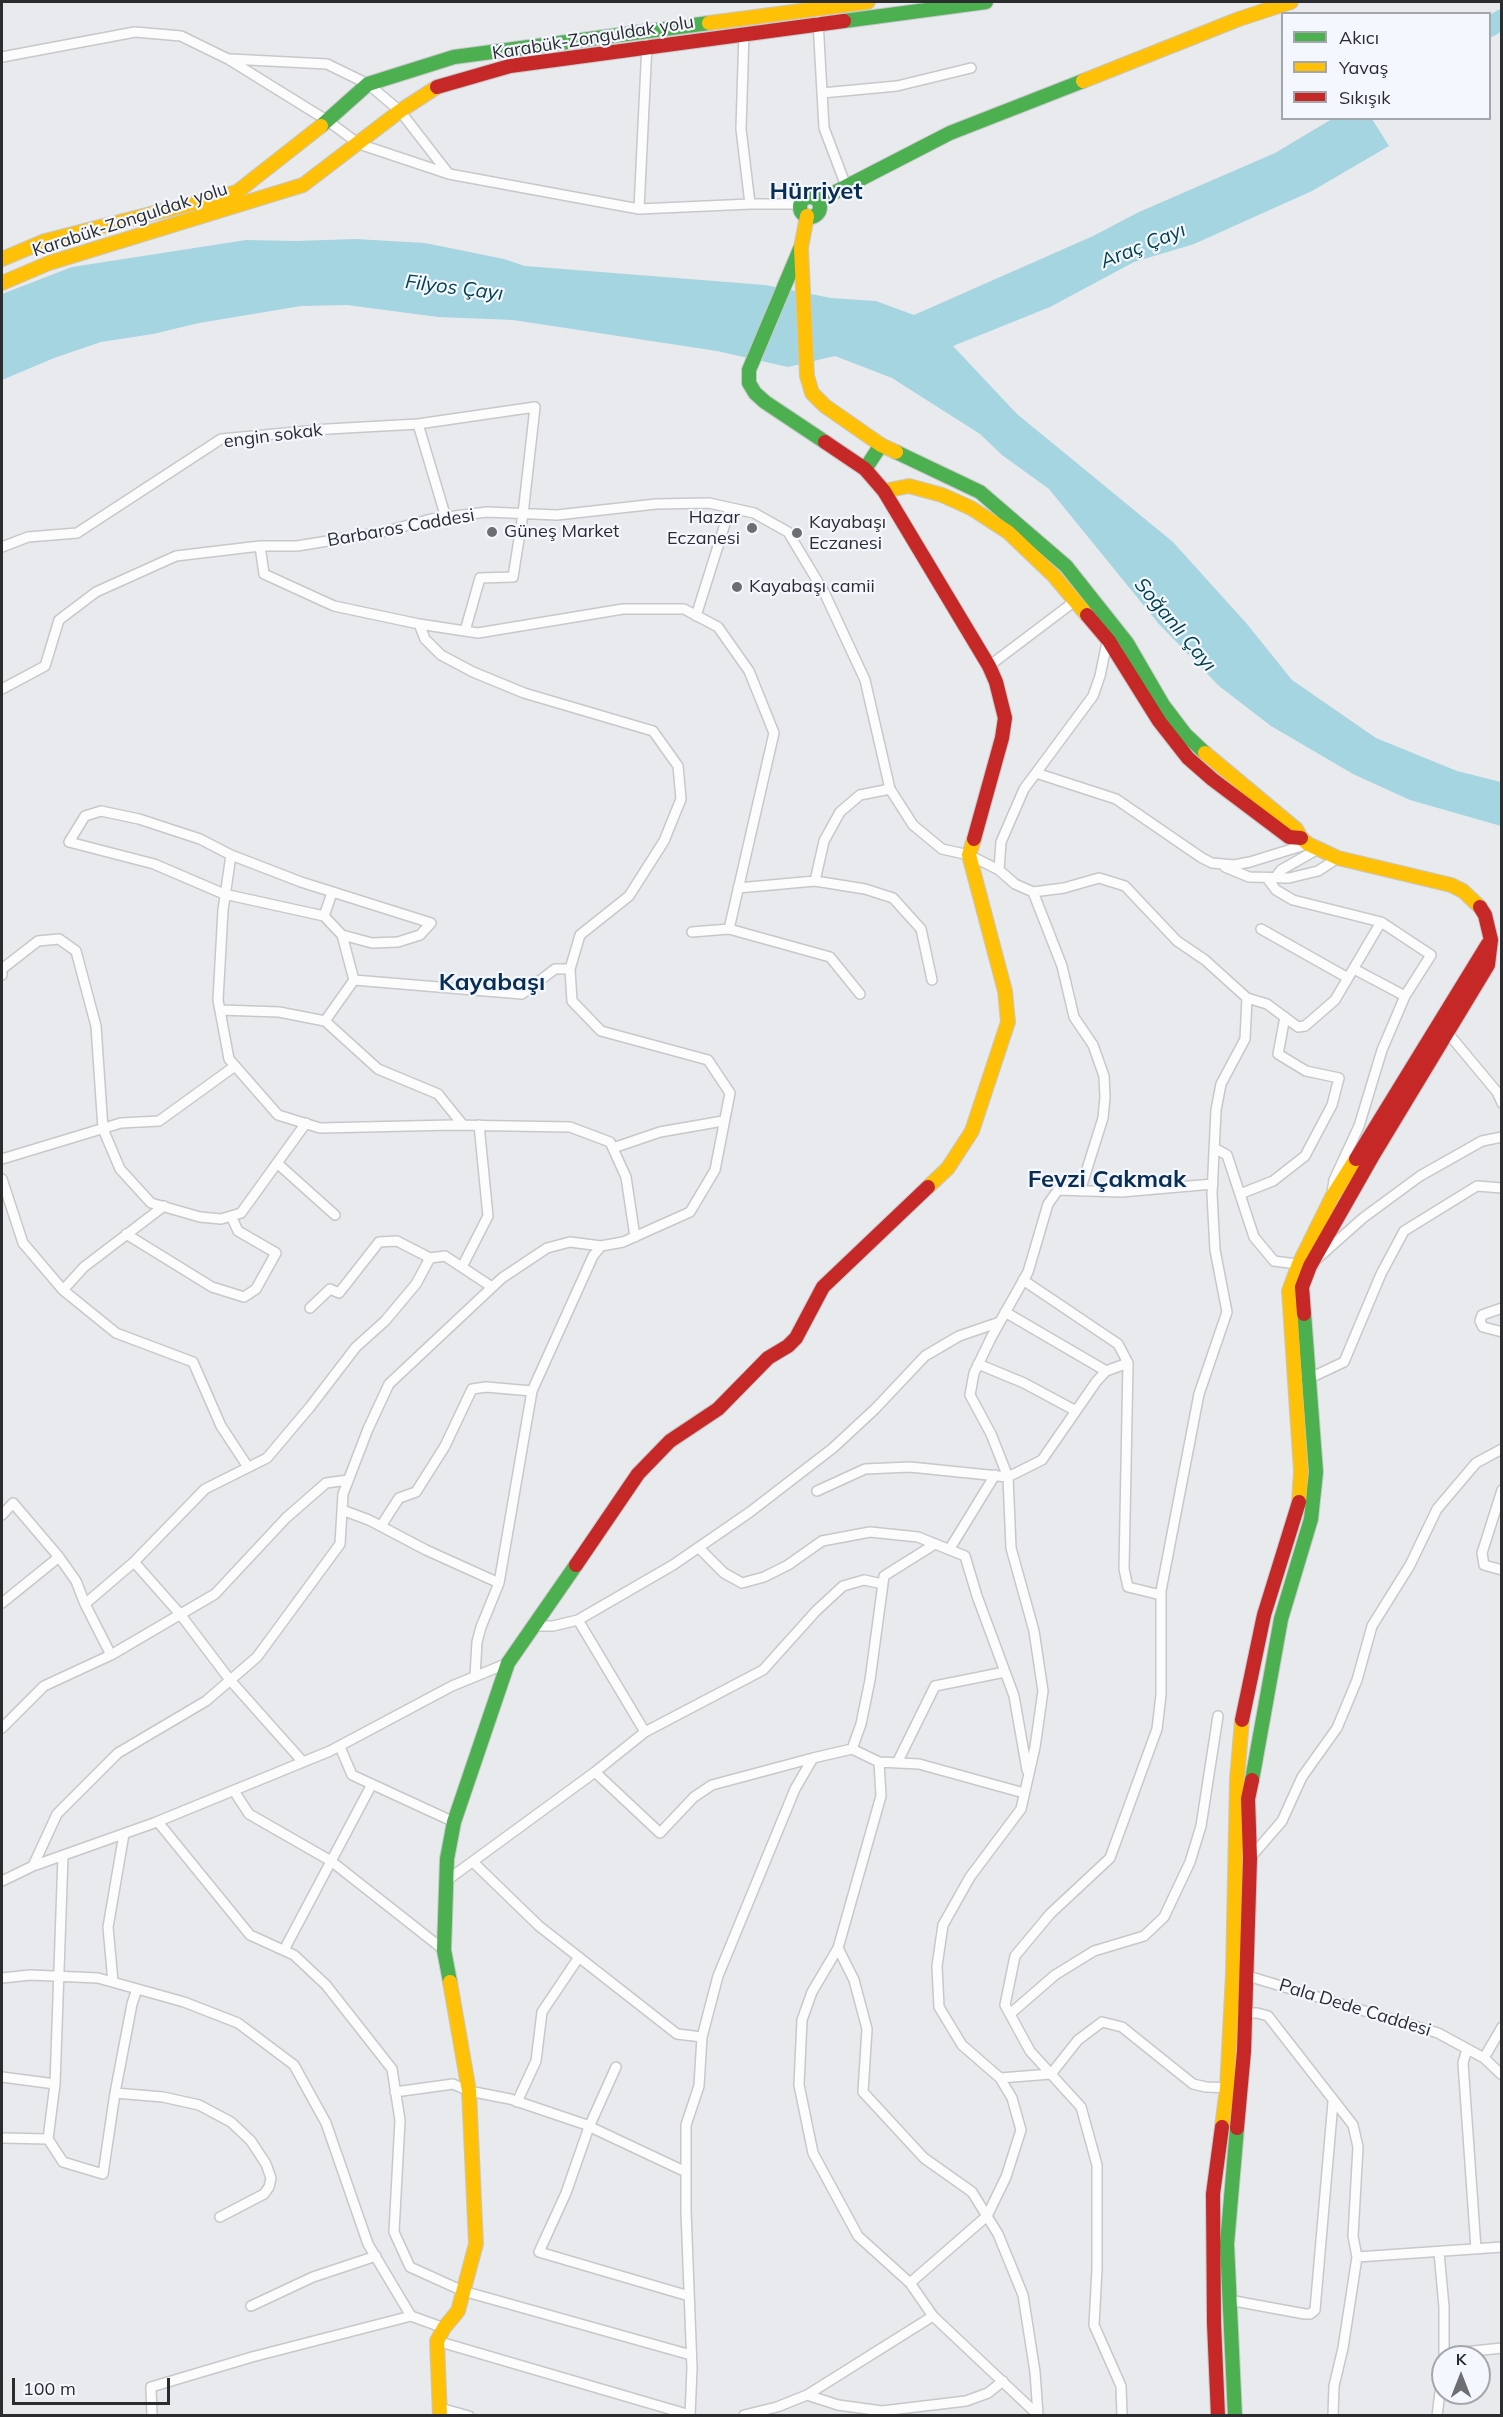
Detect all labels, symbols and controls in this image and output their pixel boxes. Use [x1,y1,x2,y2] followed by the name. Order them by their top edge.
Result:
[491,11,695,65] street label: Karabük-Zonguldak yolu
[1281,12,1491,120] legend
[1339,26,1379,49] text: Akıcı
[1339,56,1388,79] text: Yavaş
[1339,86,1391,109] text: Sıkışık
[30,178,230,262] street label: Karabük-Zonguldak yolu
[770,178,862,206] district label: Hürriyet
[1097,218,1189,274] water label: Araç Çayı
[404,270,504,306] water label: Filyos Çayı
[222,419,324,453] street label: engin sokak
[326,504,476,552] street label: Barbaros Caddesi
[667,507,740,550] place label: Hazar Eczanesi
[809,512,886,554] place label: Kayabaşı Eczanesi
[504,521,619,543] place label: Güneş Market
[745,521,759,535] marker: Hazar Eczanesi
[485,525,499,539] marker: Güneş Market
[790,526,804,540] marker: Kayabaşı Eczanesi
[1129,573,1221,677] water label: Soğanlı Çayı
[749,576,875,598] place label: Kayabaşı camii
[730,580,744,594] marker: Kayabaşı camii
[439,969,545,997] district label: Kayabaşı
[1028,1166,1186,1194] district label: Fevzi Çakmak
[1276,1975,1434,2041] street label: Pala Dede Caddesi
[1431,2345,1491,2405] north arrow
[1456,2349,1466,2369] text: K
[15,2366,172,2404] scale bar
[23,2377,76,2400] text: 100 m

